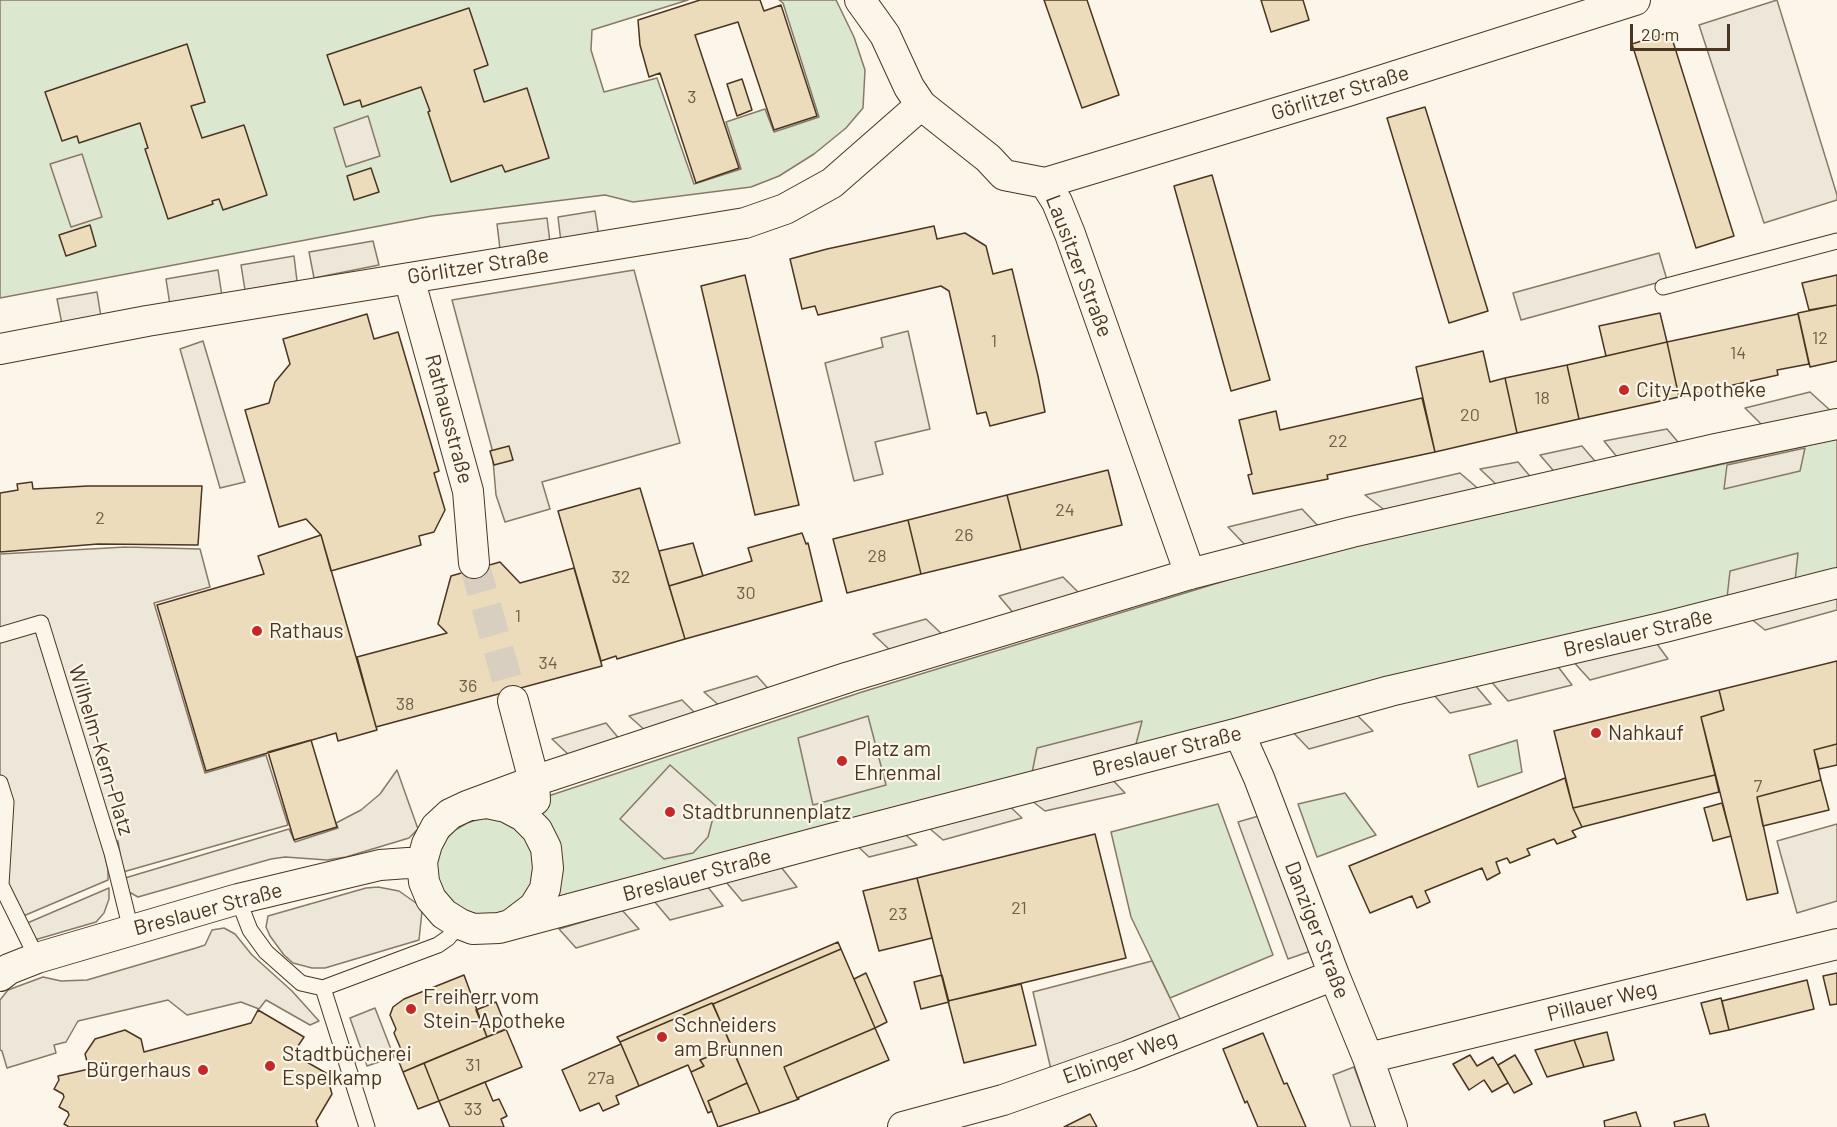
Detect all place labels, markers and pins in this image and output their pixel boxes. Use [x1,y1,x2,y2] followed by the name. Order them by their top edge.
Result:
[1636,377,1766,403] place label: City-Apotheke
[1617,383,1631,397] marker: City-Apotheke
[269,618,344,644] place label: Rathaus
[250,624,264,638] marker: Rathaus
[1608,720,1684,746] place label: Nahkauf
[1589,726,1603,740] marker: Nahkauf
[854,736,941,786] place label: Platz am Ehrenmal
[835,754,849,768] marker: Platz am Ehrenmal
[682,799,851,825] place label: Stadtbrunnenplatz
[663,805,677,819] marker: Stadtbrunnenplatz
[423,984,565,1034] place label: Freiherr vom Stein-Apotheke
[404,1002,418,1016] marker: Freiherr vom Stein-Apotheke
[674,1012,783,1062] place label: Schneiders am Brunnen
[655,1030,669,1044] marker: Schneiders am Brunnen
[282,1041,412,1091] place label: Stadtbücherei Espelkamp
[86,1057,191,1083] place label: Bürgerhaus
[263,1059,277,1073] marker: Stadtbücherei Espelkamp
[196,1063,210,1077] marker: Bürgerhaus

